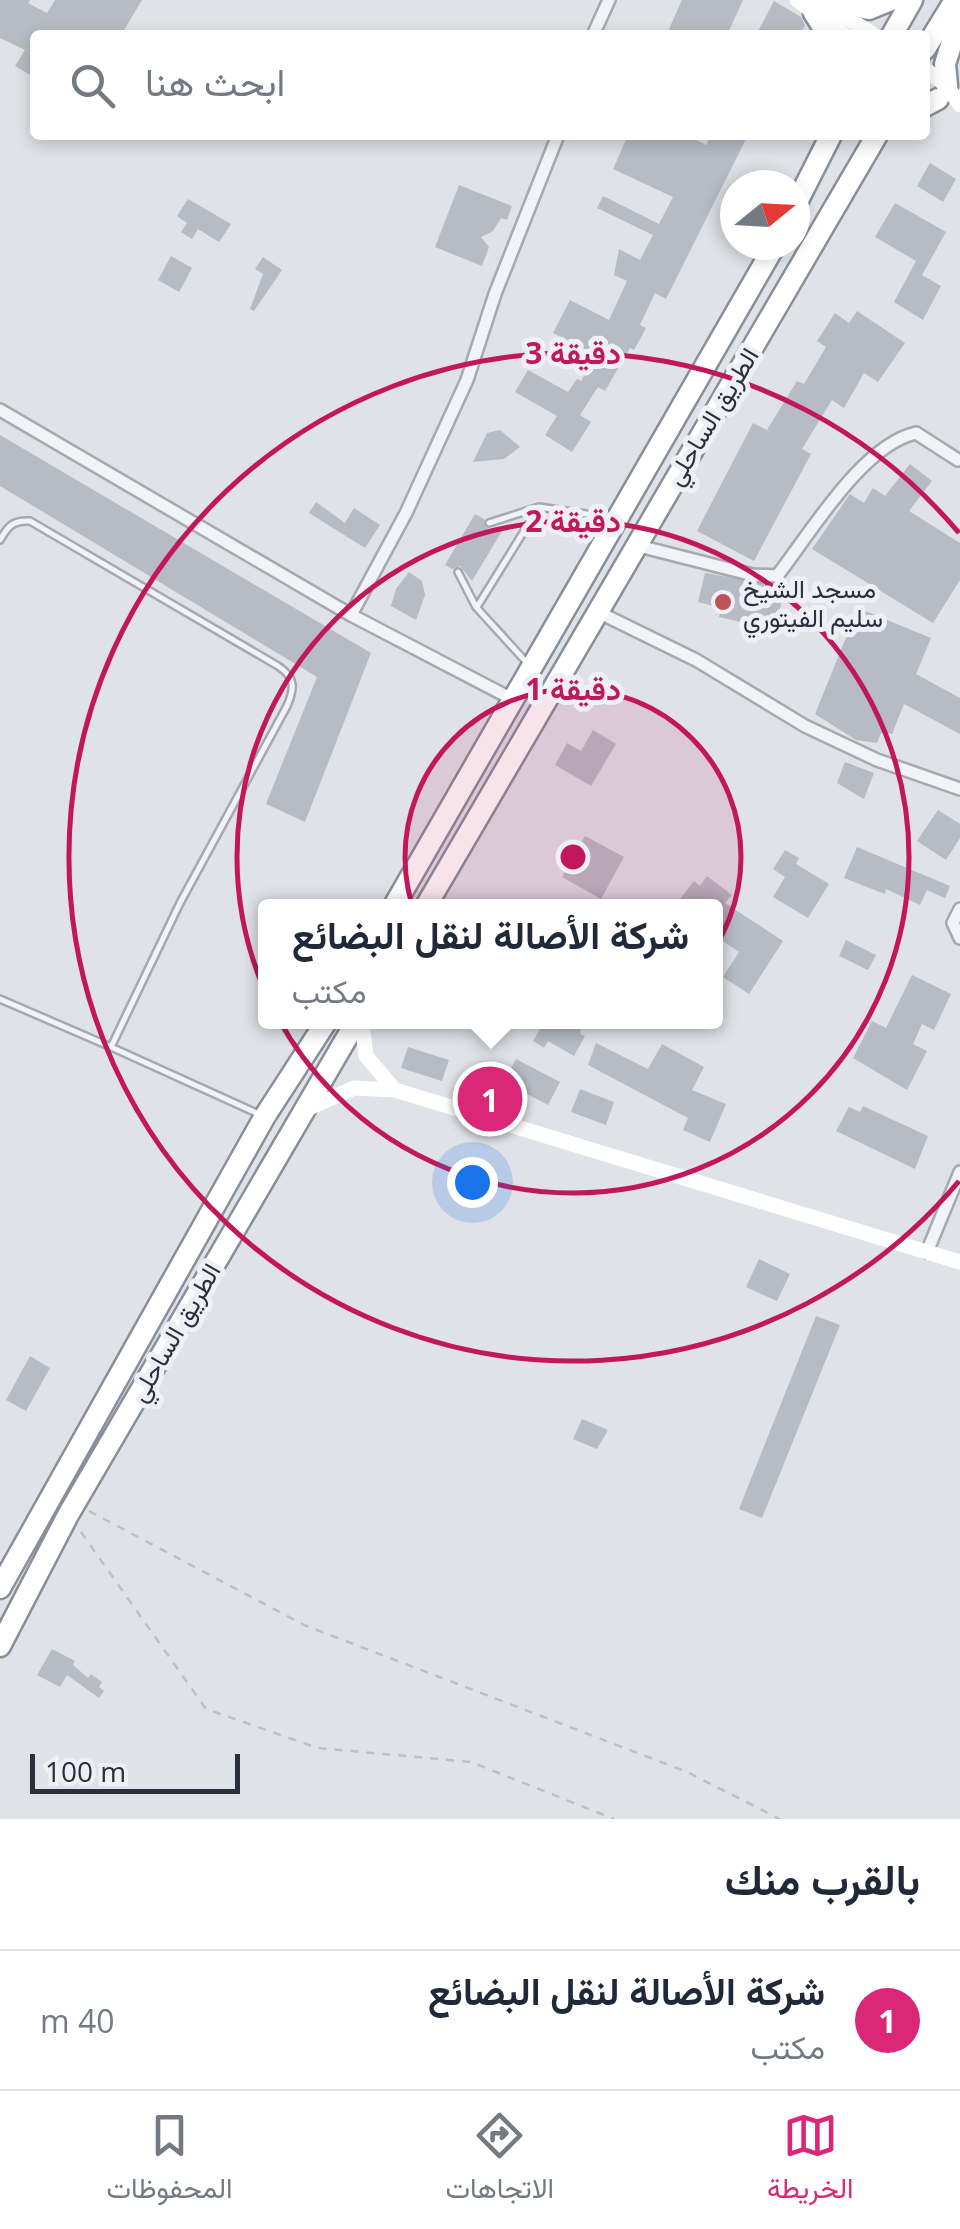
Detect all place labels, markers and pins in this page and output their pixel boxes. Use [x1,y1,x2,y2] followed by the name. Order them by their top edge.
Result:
[743,571,883,639] place label: مسجد الشيخ سليم الفيتوري
[712,591,734,613] marker: مسجد الشيخ سليم الفيتوري
[555,839,591,875] centre of rings
[458,1062,522,1136] pin: 1

